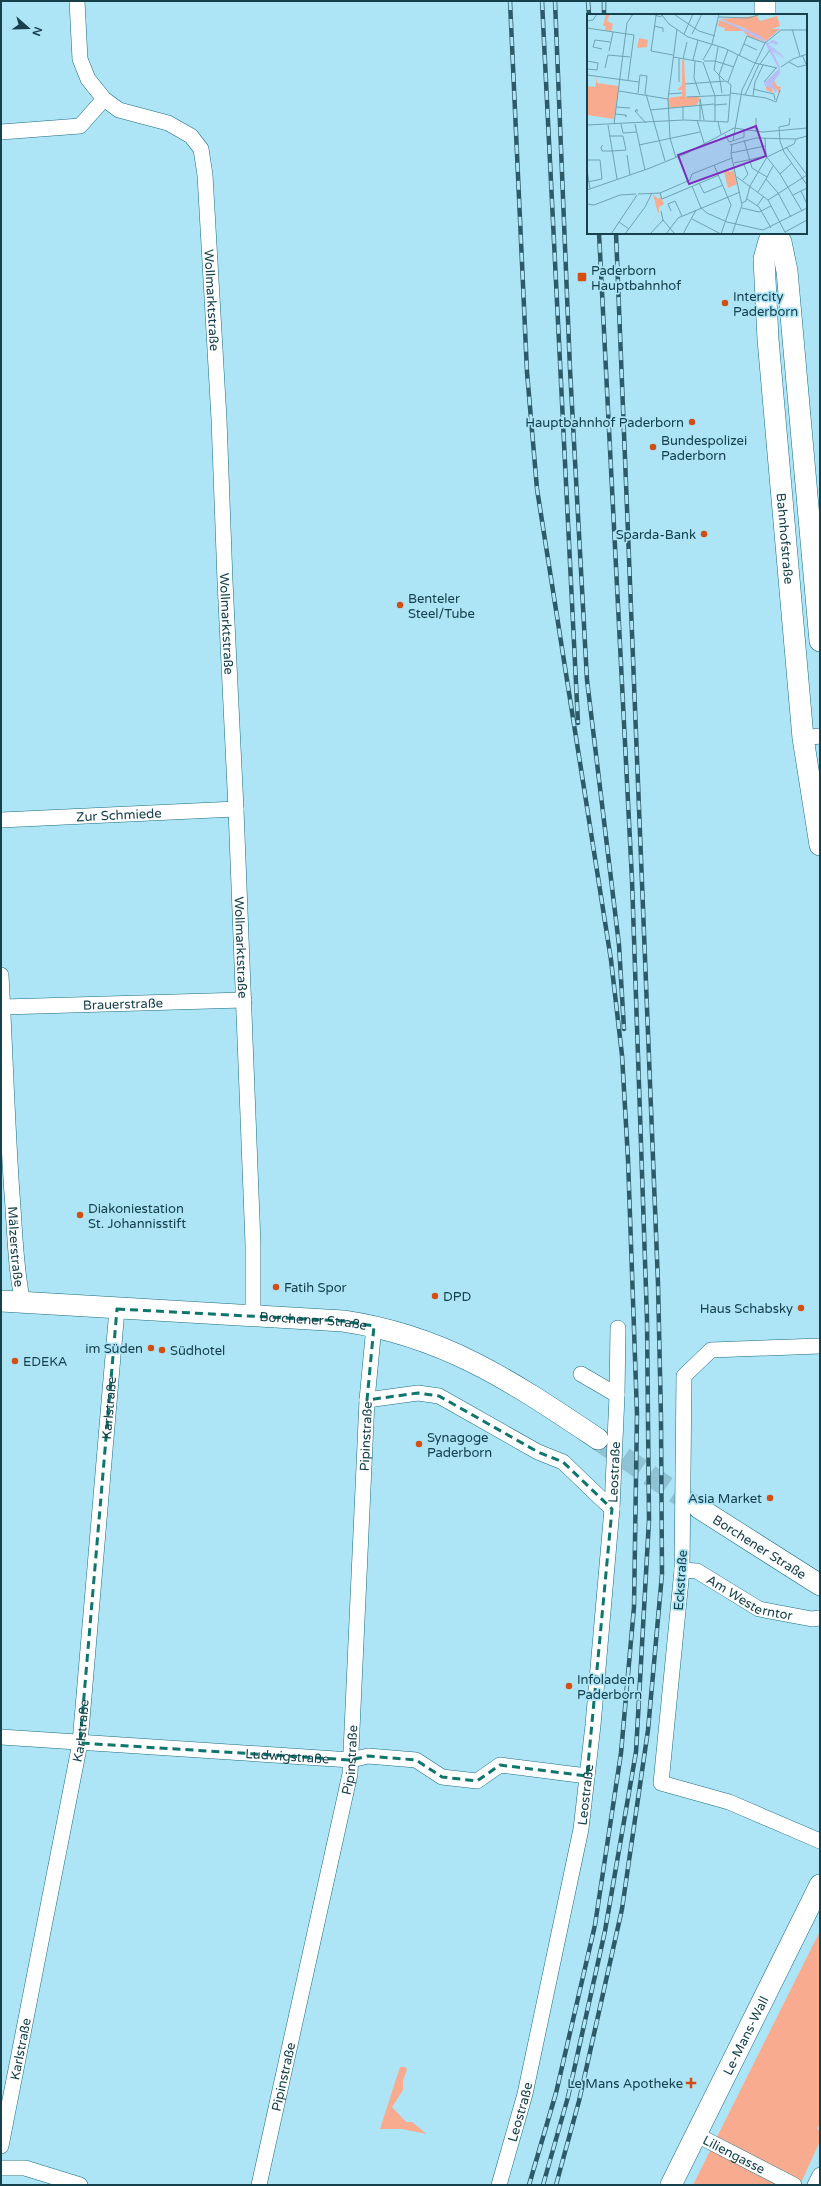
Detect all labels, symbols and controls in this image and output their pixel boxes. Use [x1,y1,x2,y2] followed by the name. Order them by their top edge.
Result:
[8,8,48,48] north arrow
[587,14,807,234] inset map
[29,25,45,38] text: N
[200,249,222,352] street label: Wollmarktstraße
[591,263,681,294] place label: Paderborn Hauptbahnhof
[576,271,588,283] marker: Paderborn Hauptbahnhof
[733,289,798,320] place label: Intercity Paderborn
[720,298,730,308] marker: Intercity Paderborn
[525,415,684,431] place label: Hauptbahnhof Paderborn
[687,417,697,427] marker: Hauptbahnhof Paderborn
[661,433,747,464] place label: Bundespolizei Paderborn
[648,442,658,452] marker: Bundespolizei Paderborn
[773,492,796,585] street label: Bahnhofstraße
[616,527,696,543] place label: Sparda-Bank
[699,529,709,539] marker: Sparda-Bank
[216,573,237,675] street label: Wollmarktstraße
[408,591,475,622] place label: Benteler Steel/Tube
[395,600,405,610] marker: Benteler Steel/Tube
[76,805,162,825] street label: Zur Schmiede
[230,896,250,999] street label: Wollmarktstraße
[83,995,163,1014] street label: Brauerstraße
[88,1201,186,1232] place label: Diakoniestation St. Johannisstift
[4,1206,27,1288] street label: Mälzerstraße
[75,1210,85,1220] marker: Diakoniestation St. Johannisstift
[284,1280,347,1296] place label: Fatih Spor
[271,1282,281,1292] marker: Fatih Spor
[443,1289,471,1305] place label: DPD
[430,1291,440,1301] marker: DPD
[700,1301,793,1317] place label: Haus Schabsky
[796,1303,806,1313] marker: Haus Schabsky
[259,1309,368,1334] street label: Borchener Straße
[85,1341,143,1357] place label: im Süden
[146,1343,156,1353] marker: im Süden
[170,1343,225,1359] place label: Südhotel
[157,1345,167,1355] marker: Südhotel
[23,1354,68,1370] place label: EDEKA
[10,1356,20,1366] marker: EDEKA
[99,1376,120,1440] street label: Karlstraße
[357,1401,376,1472] street label: Pipinstraße
[427,1430,492,1461] place label: Synagoge Paderborn
[414,1439,424,1449] marker: Synagoge Paderborn
[605,1441,624,1503] street label: Leostraße
[688,1491,762,1507] place label: Asia Market
[765,1493,775,1503] marker: Asia Market
[709,1512,809,1583] street label: Borchener Straße
[671,1549,691,1611] street label: Eckstraße
[703,1572,794,1624] street label: Am Westerntor
[577,1672,642,1703] place label: Infoladen Paderborn
[564,1681,574,1691] marker: Infoladen Paderborn
[69,1699,93,1764] street label: Karlstraße
[339,1725,361,1796] street label: Pipinstraße
[245,1746,330,1768] street label: Ludwigstraße
[574,1763,597,1826] street label: Leostraße
[720,1994,772,2078] street label: Le-Mans-Wall
[7,2017,35,2081] street label: Karlstraße
[269,2041,299,2113] street label: Pipinstraße
[567,2076,683,2092] place label: Le Mans Apotheke
[686,2078,696,2088] marker: Le Mans Apotheke
[505,2081,536,2144] street label: Leostraße
[700,2132,768,2178] street label: Liliengasse

